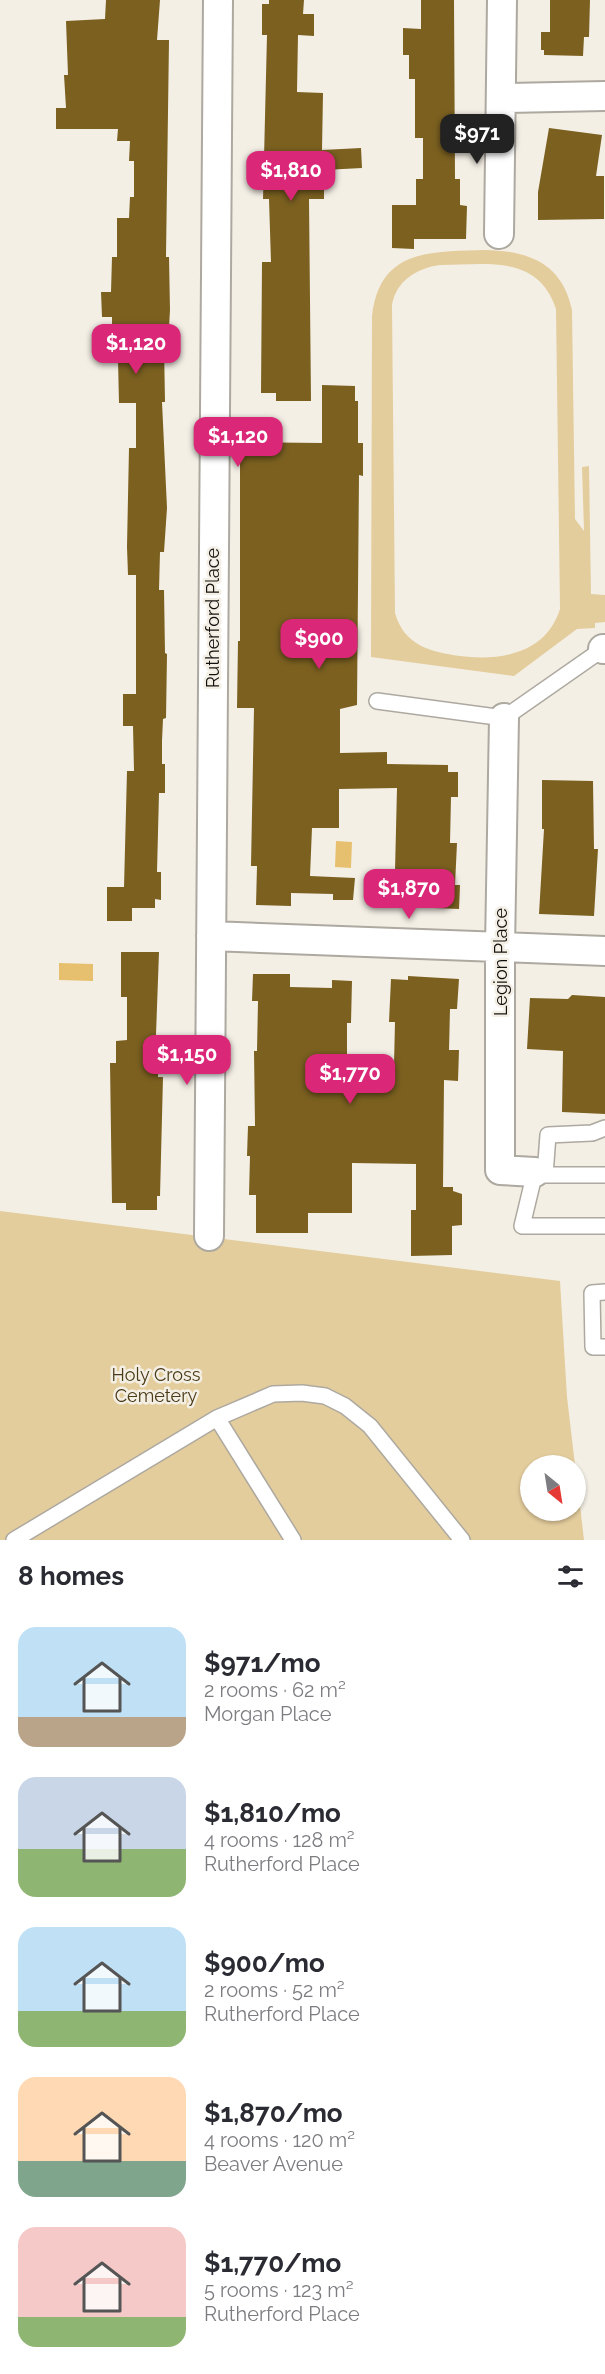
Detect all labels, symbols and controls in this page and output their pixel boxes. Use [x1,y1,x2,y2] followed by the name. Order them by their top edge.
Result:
[441,114,513,165] pin: $971
[454,121,500,145] text: $971
[242,151,340,202] pin: $1,810
[260,158,322,182] text: $1,810
[87,324,185,375] pin: $1,120
[106,331,166,355] text: $1,120
[189,417,287,468] pin: $1,120
[208,424,268,448] text: $1,120
[202,547,223,688] street label: Rutherford Place
[283,619,355,670] pin: $900
[294,626,344,650] text: $900
[360,869,458,920] pin: $1,870
[378,876,440,900] text: $1,870
[490,908,511,1016] street label: Legion Place
[138,1035,236,1086] pin: $1,150
[157,1042,217,1066] text: $1,150
[301,1054,399,1105] pin: $1,770
[319,1061,381,1085] text: $1,770
[112,1364,201,1406] park label: Holy Cross Cemetery
[520,1455,586,1521] north arrow
[520,1455,586,1521] map controls
[554,1560,587,1593] icon: filters
[18,1561,124,1591] text: 8 homes
[204,1648,321,1678] text: $971/mo
[66,1651,138,1723] icon: home
[204,1678,346,1702] text: 2 rooms · 62 m²
[204,1702,331,1726] text: Morgan Place
[204,1798,341,1828] text: $1,810/mo
[66,1801,138,1873] icon: home
[204,1828,355,1852] text: 4 rooms · 128 m²
[204,1852,360,1876] text: Rutherford Place
[204,1948,325,1978] text: $900/mo
[66,1951,138,2023] icon: home
[204,1978,345,2002] text: 2 rooms · 52 m²
[204,2002,360,2026] text: Rutherford Place
[204,2098,343,2128] text: $1,870/mo
[66,2101,138,2173] icon: home
[204,2128,355,2152] text: 4 rooms · 120 m²
[204,2152,343,2176] text: Beaver Avenue
[204,2248,341,2278] text: $1,770/mo
[66,2251,138,2323] icon: home
[204,2278,353,2302] text: 5 rooms · 123 m²
[204,2302,360,2326] text: Rutherford Place

